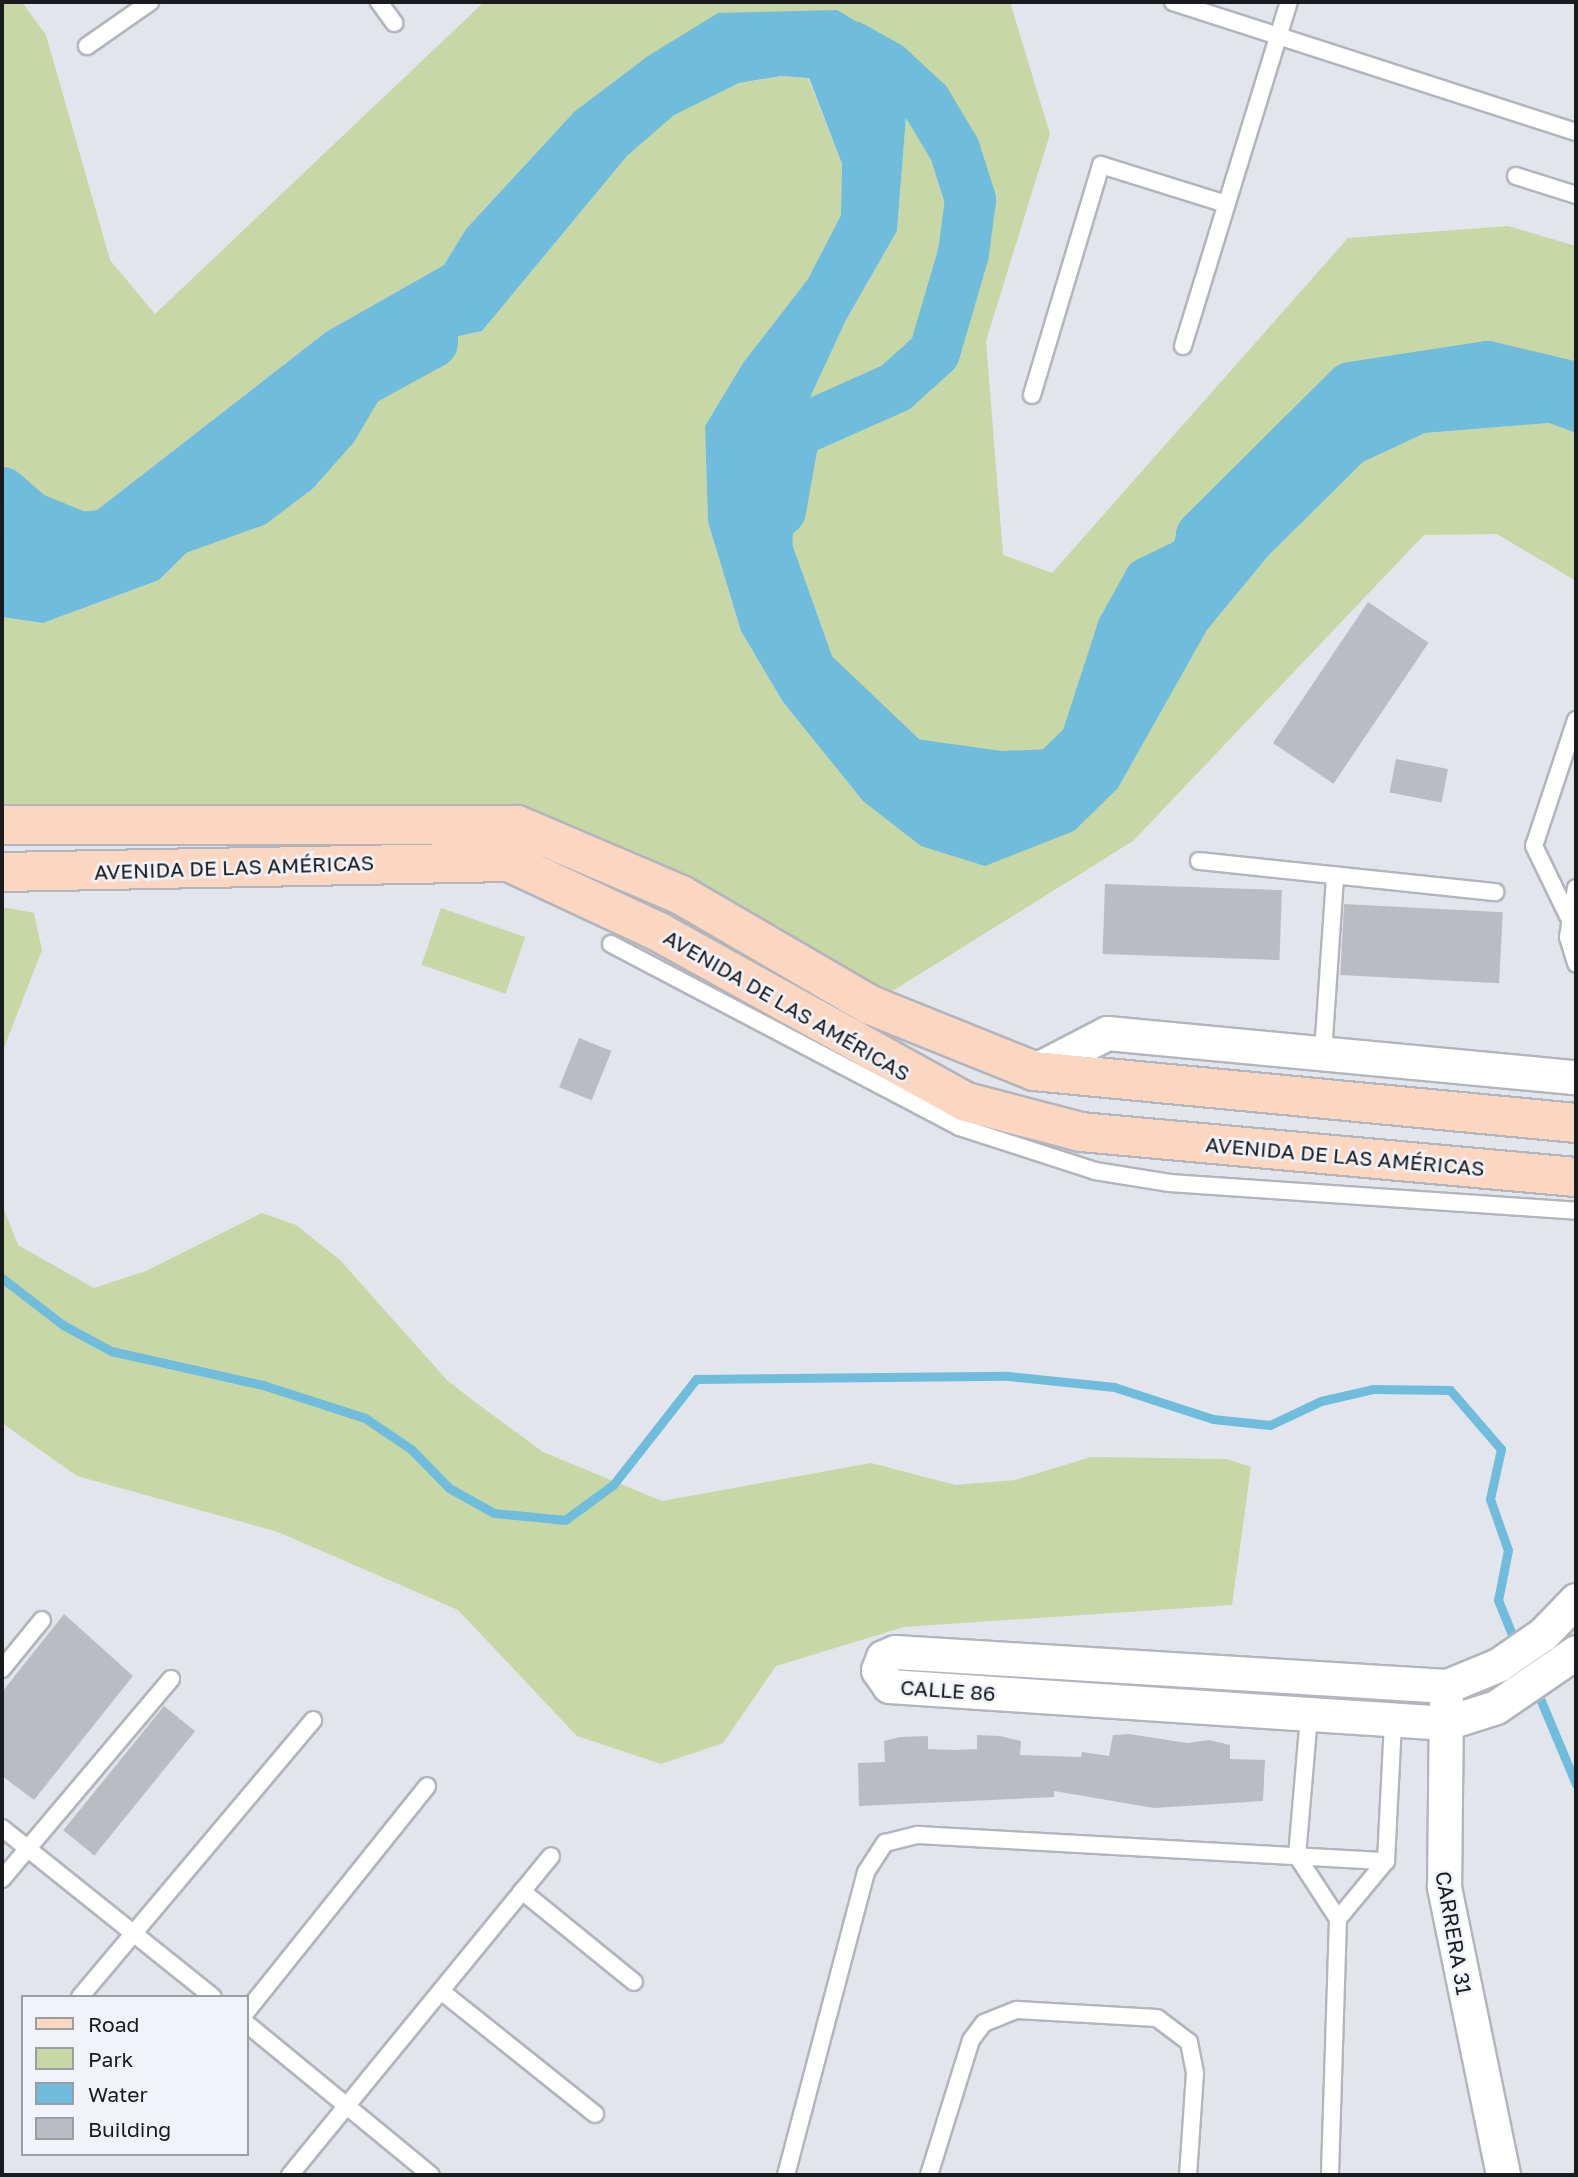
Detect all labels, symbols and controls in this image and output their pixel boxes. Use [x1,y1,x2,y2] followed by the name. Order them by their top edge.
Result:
[94,850,374,884] street label: AVENIDA DE LAS AMÉRICAS
[659,924,915,1086] street label: AVENIDA DE LAS AMÉRICAS
[1204,1131,1486,1181] street label: AVENIDA DE LAS AMÉRICAS
[900,1674,996,1706] street label: CALLE 86
[1431,1869,1477,1997] street label: CARRERA 31
[21,1995,248,2156] legend
[88,2011,139,2037] text: Road
[88,2046,133,2072] text: Park
[88,2081,148,2107] text: Water
[88,2116,171,2142] text: Building

